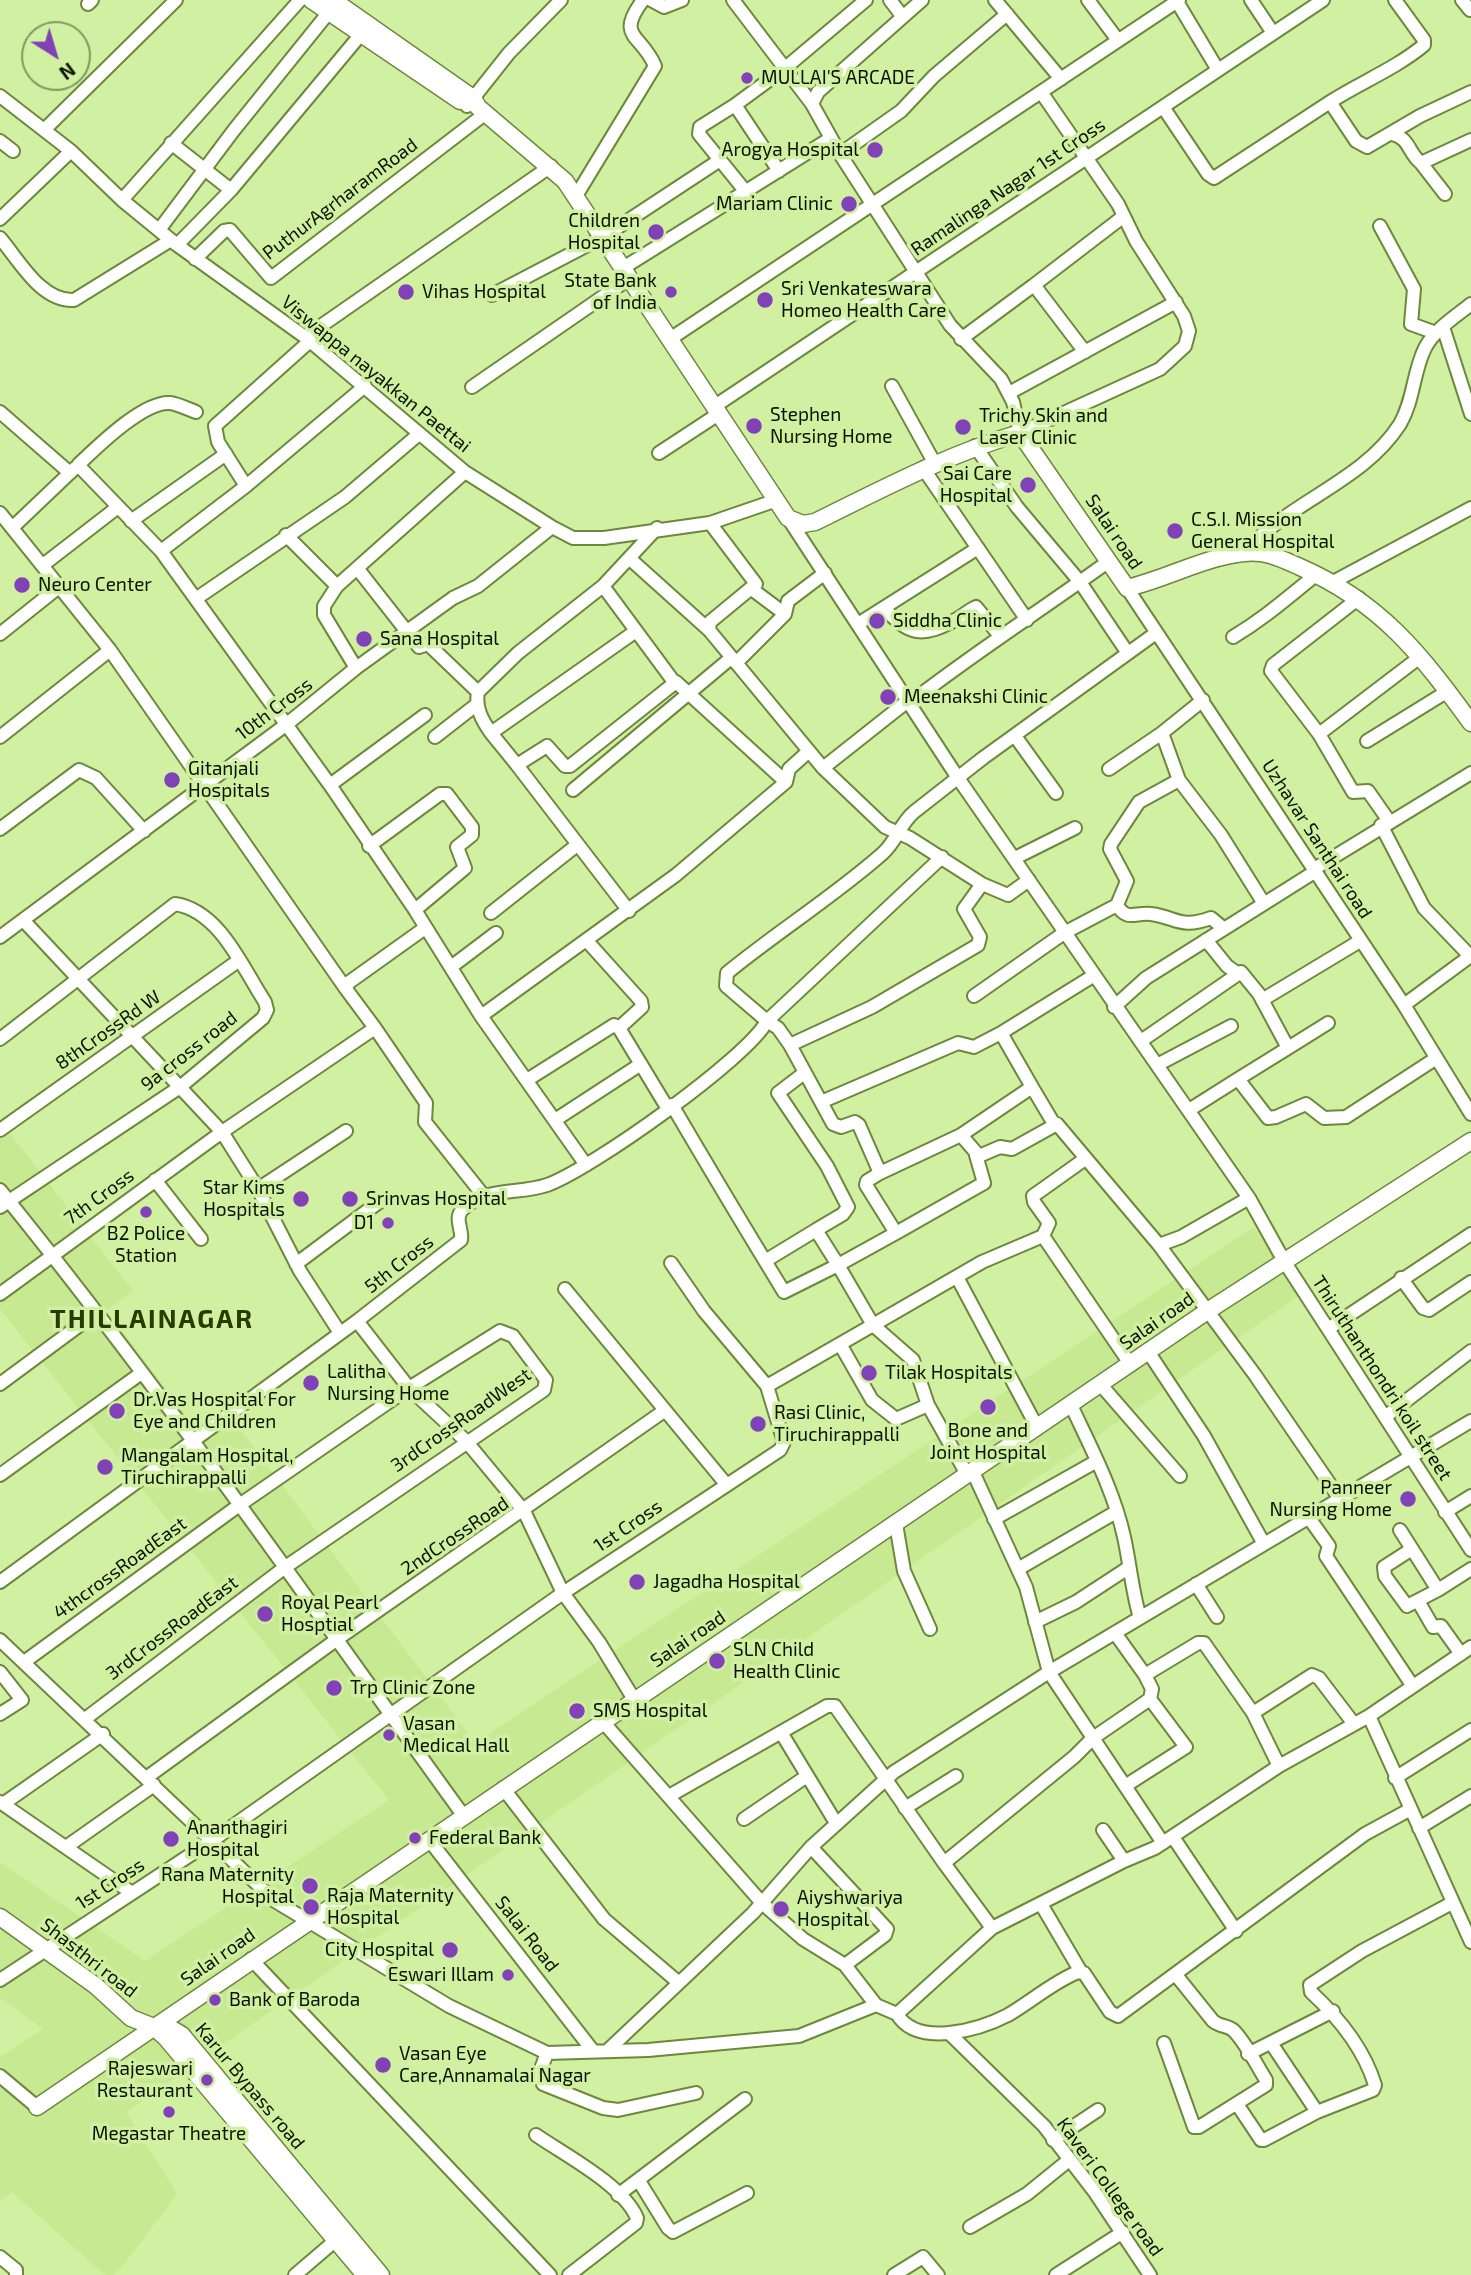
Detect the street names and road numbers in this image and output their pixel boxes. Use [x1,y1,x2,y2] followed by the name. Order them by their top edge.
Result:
[907,113,1109,261] street label: Ramalinga Nagar 1st Cross
[258,133,422,265] street label: PuthurAgrharamRoad
[277,291,475,457] street label: Viswappa nayakkan Paettai
[1081,490,1147,574] street label: Salai road
[231,673,317,745] street label: 10th Cross
[1257,755,1377,923] street label: Uzhavar Santhai road
[51,985,165,1075] street label: 8thCrossRd W
[136,1006,242,1096] street label: 9a cross road
[60,1164,138,1230] street label: 7th Cross
[360,1230,438,1298] street label: 5th Cross
[1307,1271,1457,1485] street label: Thiruthanthondri koil street
[1115,1287,1199,1355] street label: Salai road
[387,1363,535,1477] street label: 3rdCrossRoadWest
[397,1492,513,1580] street label: 2ndCrossRoad
[590,1495,666,1557] street label: 1st Cross
[49,1512,191,1624] street label: 4thcrossRoadEast
[102,1571,242,1685] street label: 3rdCrossRoadEast
[646,1606,730,1672] street label: Salai road
[72,1853,148,1915] street label: 1st Cross
[490,1892,564,1976] street label: Salai Road
[36,1913,142,2003] street label: Shasthri road
[176,1923,260,1991] street label: Salai road
[190,2018,310,2154] street label: Karur Bypass road
[1052,2113,1168,2261] street label: Kaveri College road

